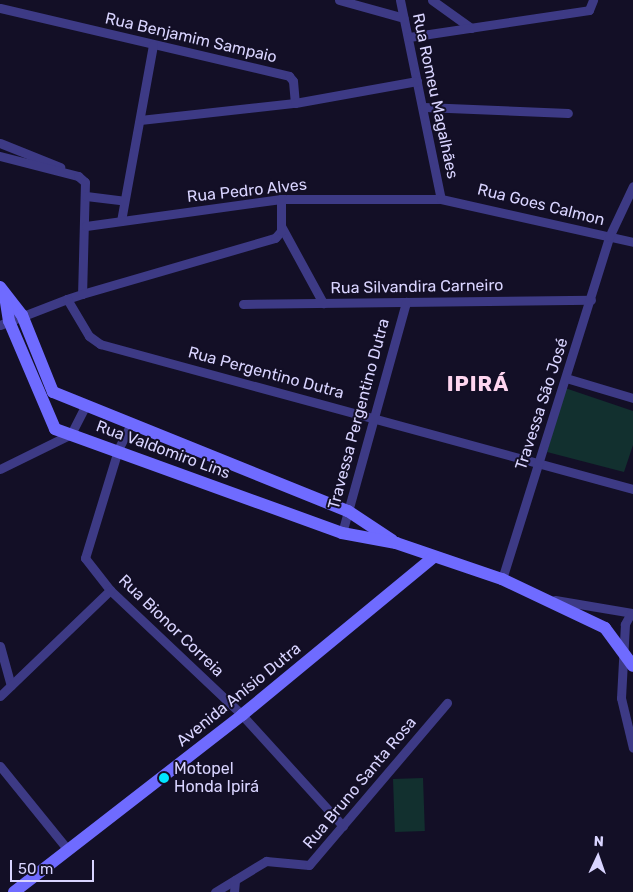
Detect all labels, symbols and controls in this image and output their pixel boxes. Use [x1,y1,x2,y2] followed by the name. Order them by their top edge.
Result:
[103,9,279,67] street label: Rua Benjamim Sampaio
[408,12,462,180] street label: Rua Romeu Magalhães
[186,175,308,207] street label: Rua Pedro Alves
[475,180,607,230] street label: Rua Goes Calmon
[330,276,504,298] street label: Rua Silvandira Carneiro
[324,316,394,512] street label: Travessa Pergentino Dutra
[512,336,572,472] street label: Travessa São José
[186,343,346,403] street label: Rua Pergentino Dutra
[446,371,510,397] district label: IPIRÁ
[93,417,233,483] street label: Rua Valdomiro Lins
[114,571,228,681] street label: Rua Bionor Correia
[173,639,305,751] street label: Avenida Anísio Dutra
[299,713,421,853] street label: Rua Bruno Santa Rosa
[174,759,259,797] place label: Motopel Honda Ipirá
[158,772,170,784] marker: Motopel Honda Ipirá
[573,832,623,882] north arrow
[593,833,604,850] text: N
[12,850,96,882] scale bar
[18,860,53,878] text: 50 m

